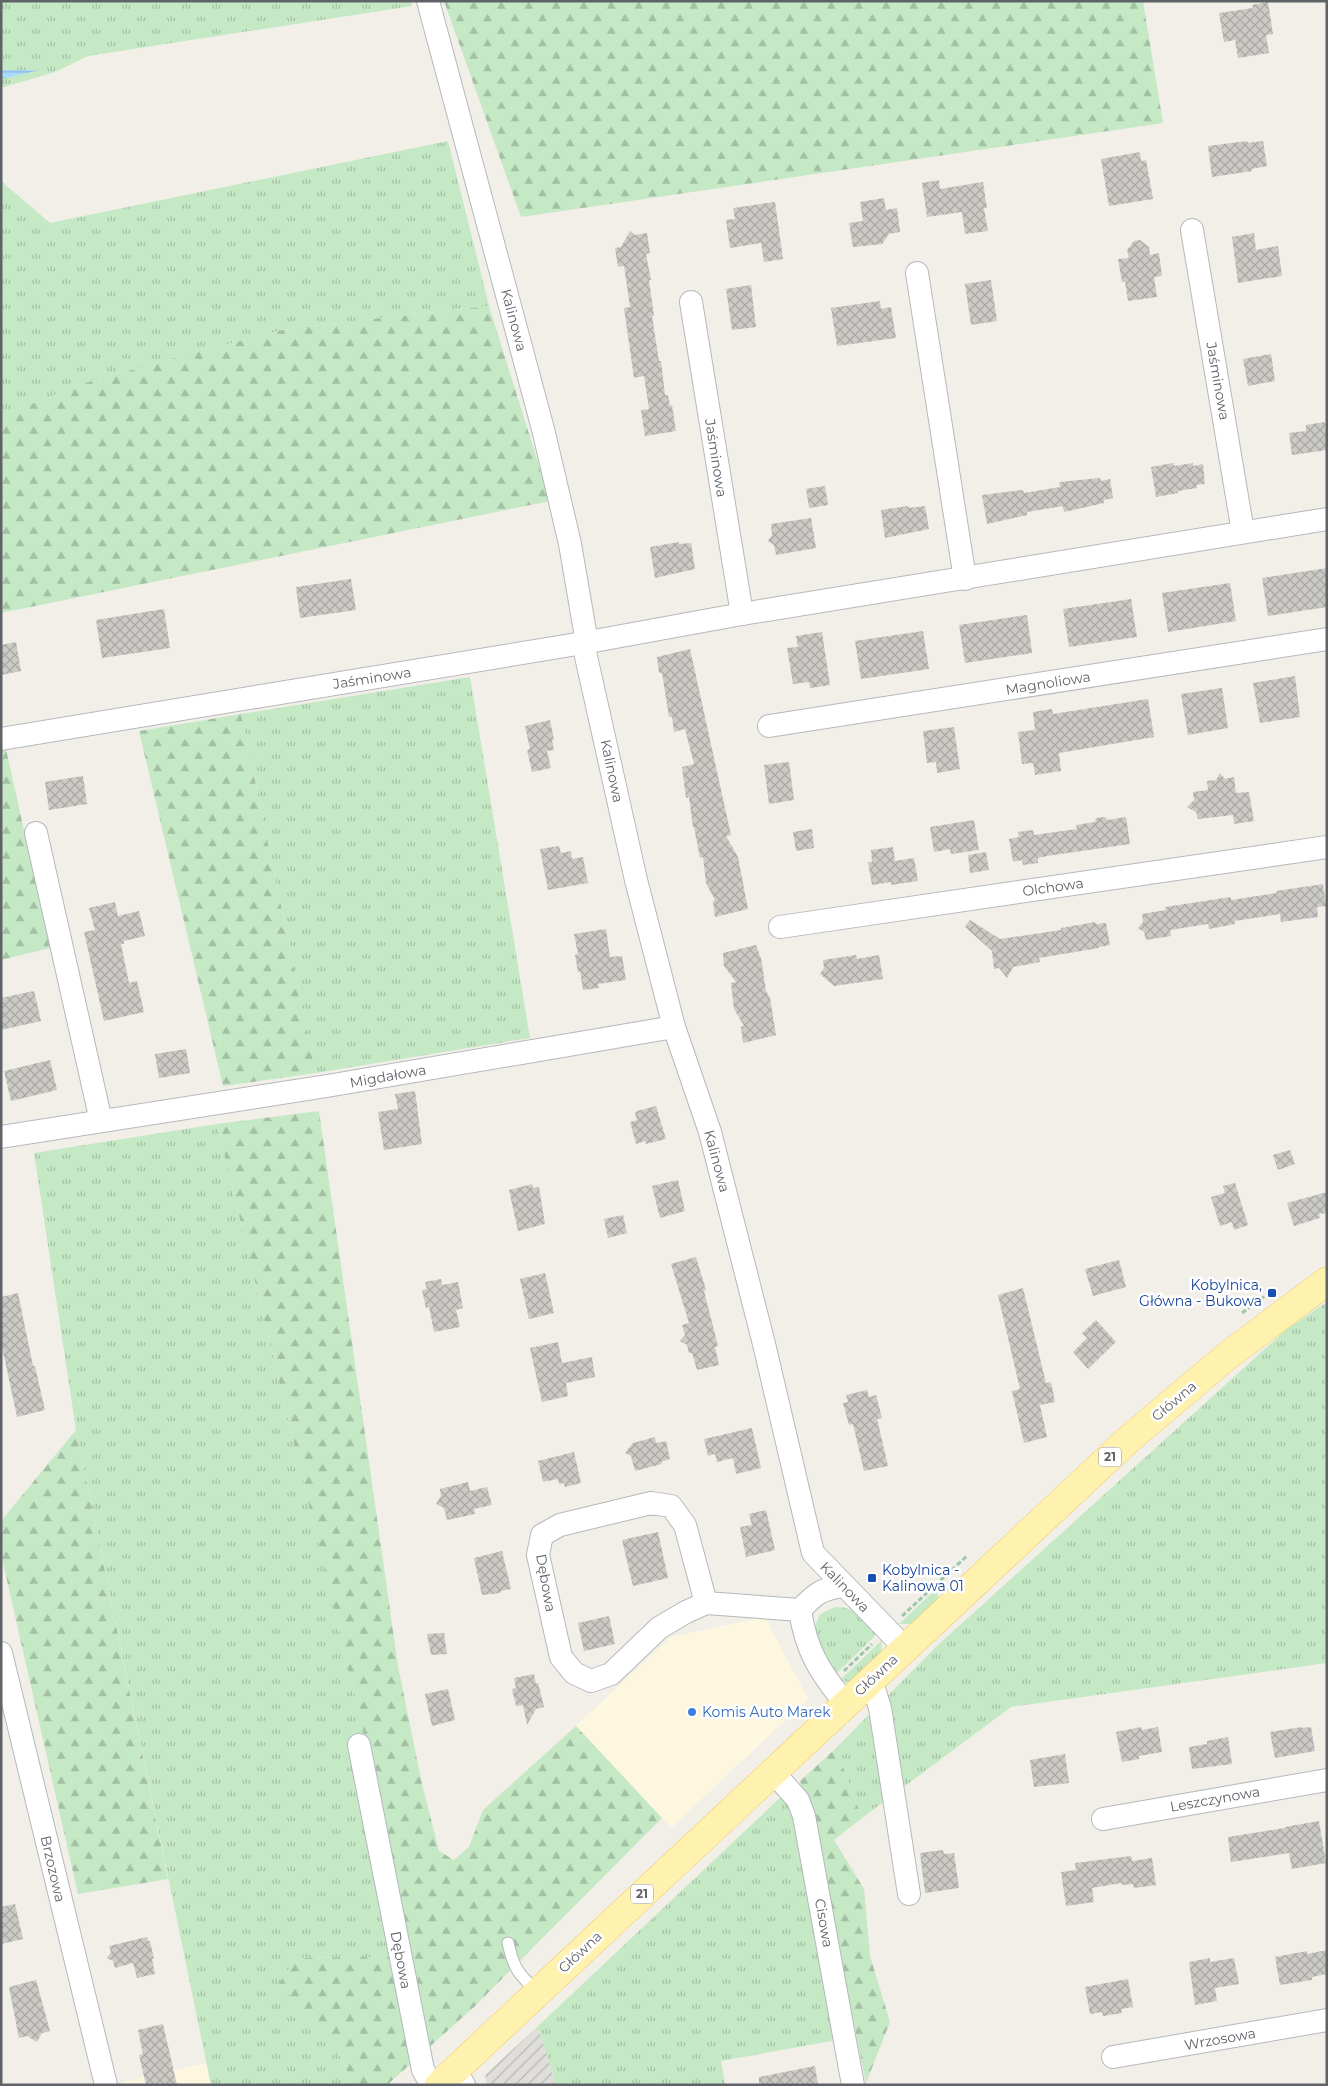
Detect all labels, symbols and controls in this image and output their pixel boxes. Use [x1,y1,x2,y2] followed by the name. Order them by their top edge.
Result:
[497,287,531,353] street label: Kalinowa
[1202,340,1234,421] street label: Jaśminowa
[701,417,731,498] street label: Jaśminowa
[331,663,412,693] street label: Jaśminowa
[1004,667,1092,699] street label: Magnoliowa
[597,738,627,804] street label: Kalinowa
[1021,874,1085,900] street label: Olchowa
[348,1060,428,1092] street label: Migdałowa
[700,1128,734,1194] street label: Kalinowa
[1139,1276,1262,1310] place label: Kobylnica, Główna - Bukowa
[1266,1287,1278,1299] marker: Kobylnica, Główna - Bukowa
[1148,1377,1200,1425] street label: Główna
[1099,1448,1121,1466] road number: 21
[532,1553,560,1613] street label: Dębowa
[816,1558,874,1616] street label: Kalinowa
[882,1561,964,1595] place label: Kobylnica - Kalinowa 01
[866,1572,878,1584] marker: Kobylnica - Kalinowa 01
[850,1650,902,1700] street label: Główna
[702,1703,831,1721] place label: Komis Auto Marek
[686,1706,698,1718] marker: Komis Auto Marek
[1169,1782,1261,1816] street label: Leszczynowa
[37,1834,69,1904] street label: Brzozowa
[631,1885,653,1904] road number: 21
[811,1897,837,1949] street label: Cisowa
[554,1927,606,1977] street label: Główna
[387,1930,415,1990] street label: Dębowa
[1183,2024,1257,2054] street label: Wrzosowa

